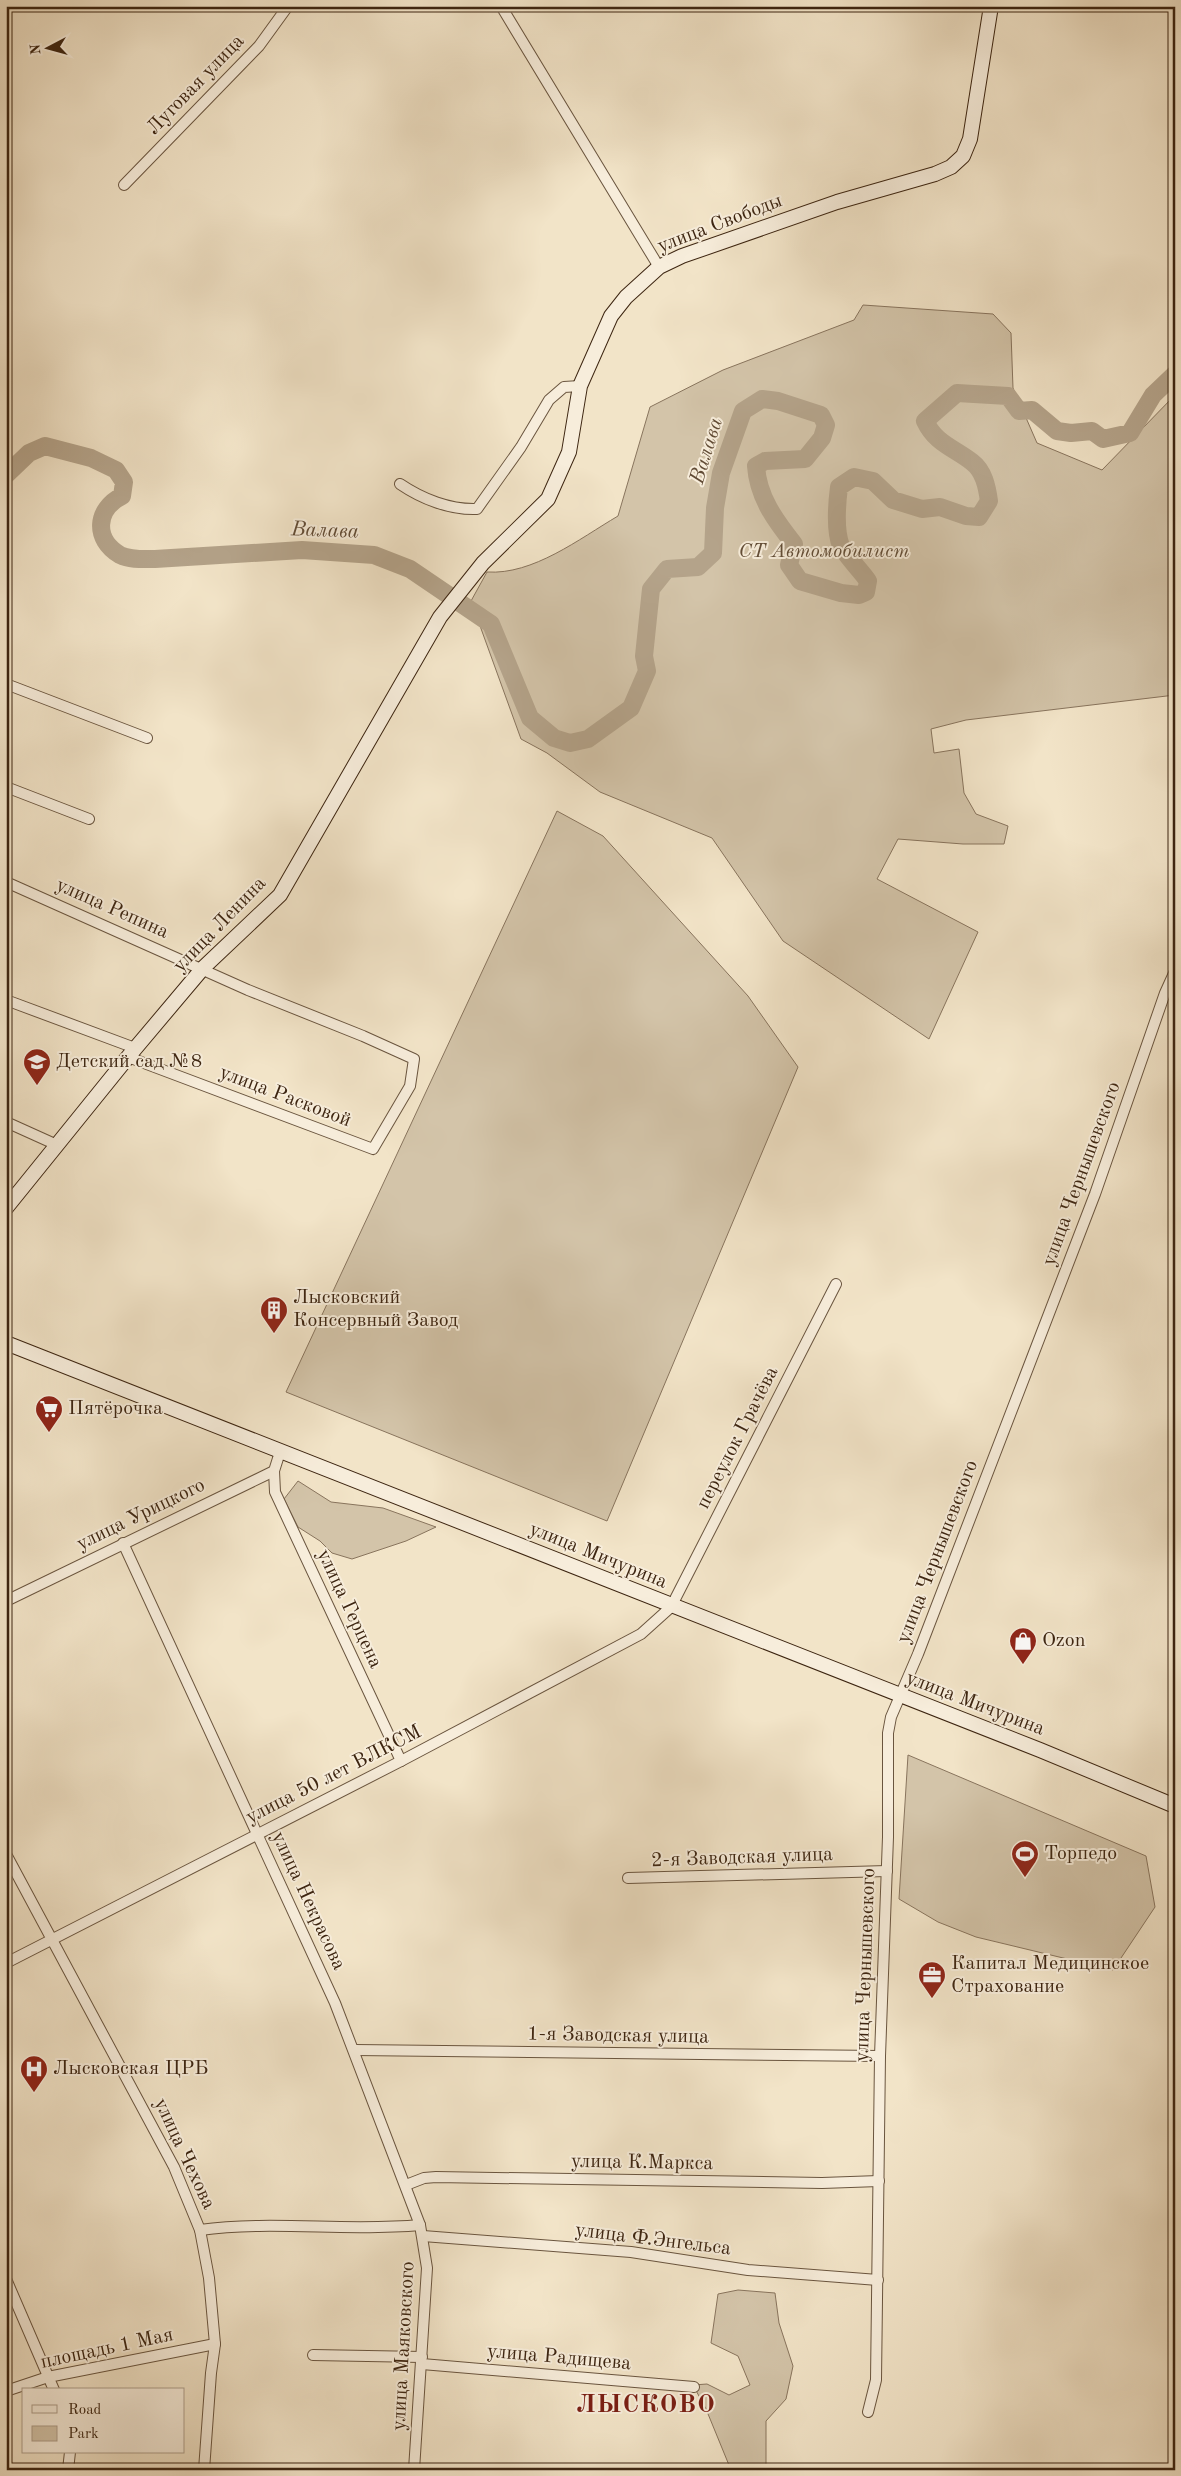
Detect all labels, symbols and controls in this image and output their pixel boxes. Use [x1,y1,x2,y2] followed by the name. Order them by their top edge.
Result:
[22,22,72,72] north arrow
[144,31,249,139] street label: Луговая улица
[29,43,44,55] text: N
[655,191,785,257] street label: улица Свободы
[687,415,727,488] water label: Валава
[290,519,359,543] water label: Валава
[739,542,909,562] park label: СТ Автомобилист
[170,873,270,977] street label: улица Ленина
[53,875,171,943] street label: улица Репина
[22,1047,52,1086] school or university icon: Детский сад №8
[56,1052,202,1072] place label: Детский сад №8
[216,1063,354,1131] street label: улица Расковой
[1039,1079,1125,1269] street label: улица Чернышевского
[293,1288,458,1331] place label: Лысковский Консервный Завод
[259,1295,289,1334] building icon: Лысковский Консервный Завод
[694,1364,783,1512] street label: переулок Грачёва
[34,1394,64,1433] supermarket icon: Пятёрочка
[68,1399,163,1419] place label: Пятёрочка
[894,1458,982,1646] street label: улица Чернышевского
[74,1475,208,1555] street label: улица Урицкого
[526,1519,670,1593] street label: улица Мичурина
[313,1546,385,1672] street label: улица Герцена
[1008,1626,1038,1665] shop icon: Ozon
[1042,1631,1086,1651] place label: Ozon
[903,1668,1047,1740] street label: улица Мичурина
[243,1722,425,1828] street label: улица 50 лет ВЛКСМ
[267,1829,349,1973] street label: улица Некрасова
[1010,1839,1040,1878] sports icon: Торпедо
[1044,1844,1117,1864] place label: Торпедо
[651,1845,833,1871] street label: 2-я Заводская улица
[853,1868,879,2062] street label: улица Чернышевского
[951,1954,1149,1997] place label: Капитал Медицинское Страхование
[917,1960,947,1999] office icon: Капитал Медицинское Страхование
[527,2024,709,2048] street label: 1-я Заводская улица
[19,2054,49,2093] hospital icon: Лысковская ЦРБ
[53,2059,208,2079] place label: Лысковская ЦРБ
[150,2095,218,2213] street label: улица Чехова
[571,2152,714,2174] street label: улица К.Маркса
[574,2221,732,2259] street label: улица Ф.Энгельса
[390,2261,418,2431] street label: улица Маяковского
[39,2325,175,2373] street label: площадь 1 Мая
[486,2342,632,2374] street label: улица Радищева
[22,2388,185,2454] legend
[576,2393,716,2418] district label: ЛЫСКОВО
[68,2403,102,2418] text: Road
[68,2427,99,2442] text: Park

